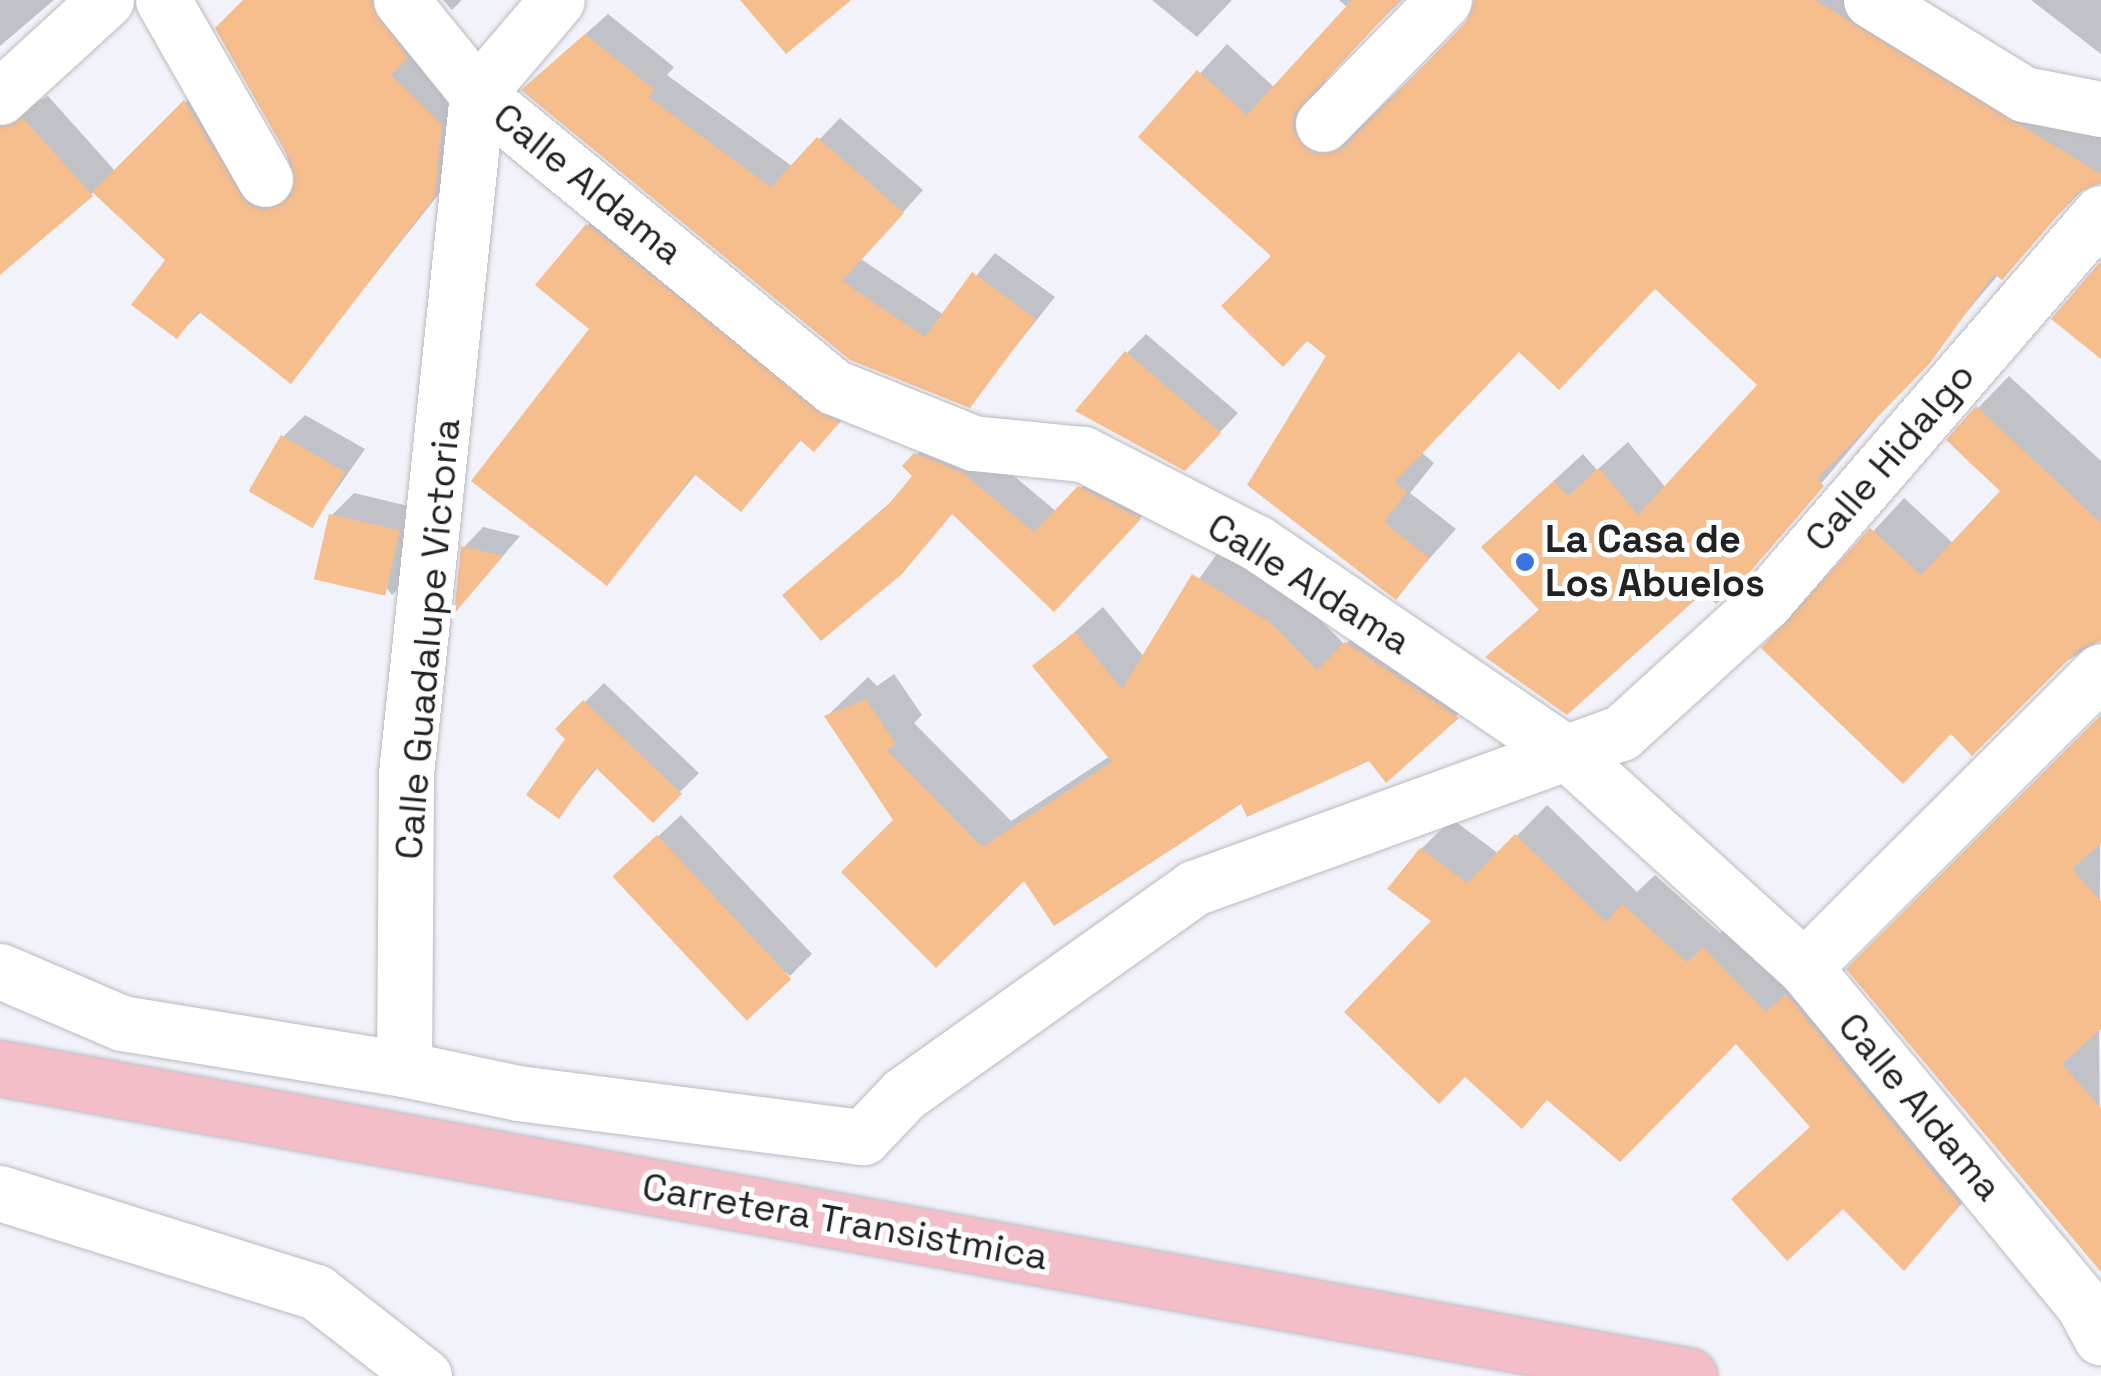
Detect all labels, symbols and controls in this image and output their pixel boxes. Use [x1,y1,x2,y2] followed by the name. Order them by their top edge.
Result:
[484,94,692,274] street label: Calle Aldama
[1796,353,1984,561] street label: Calle Hidalgo
[386,416,470,862] street label: Calle Guadalupe Victoria
[1199,503,1419,665] street label: Calle Aldama
[1545,517,1765,606] place label: La Casa de Los Abuelos
[1514,551,1536,573] marker: La Casa de Los Abuelos
[1828,1004,2012,1210] street label: Calle Aldama
[638,1164,1052,1280] street label: Carretera Transistmica

